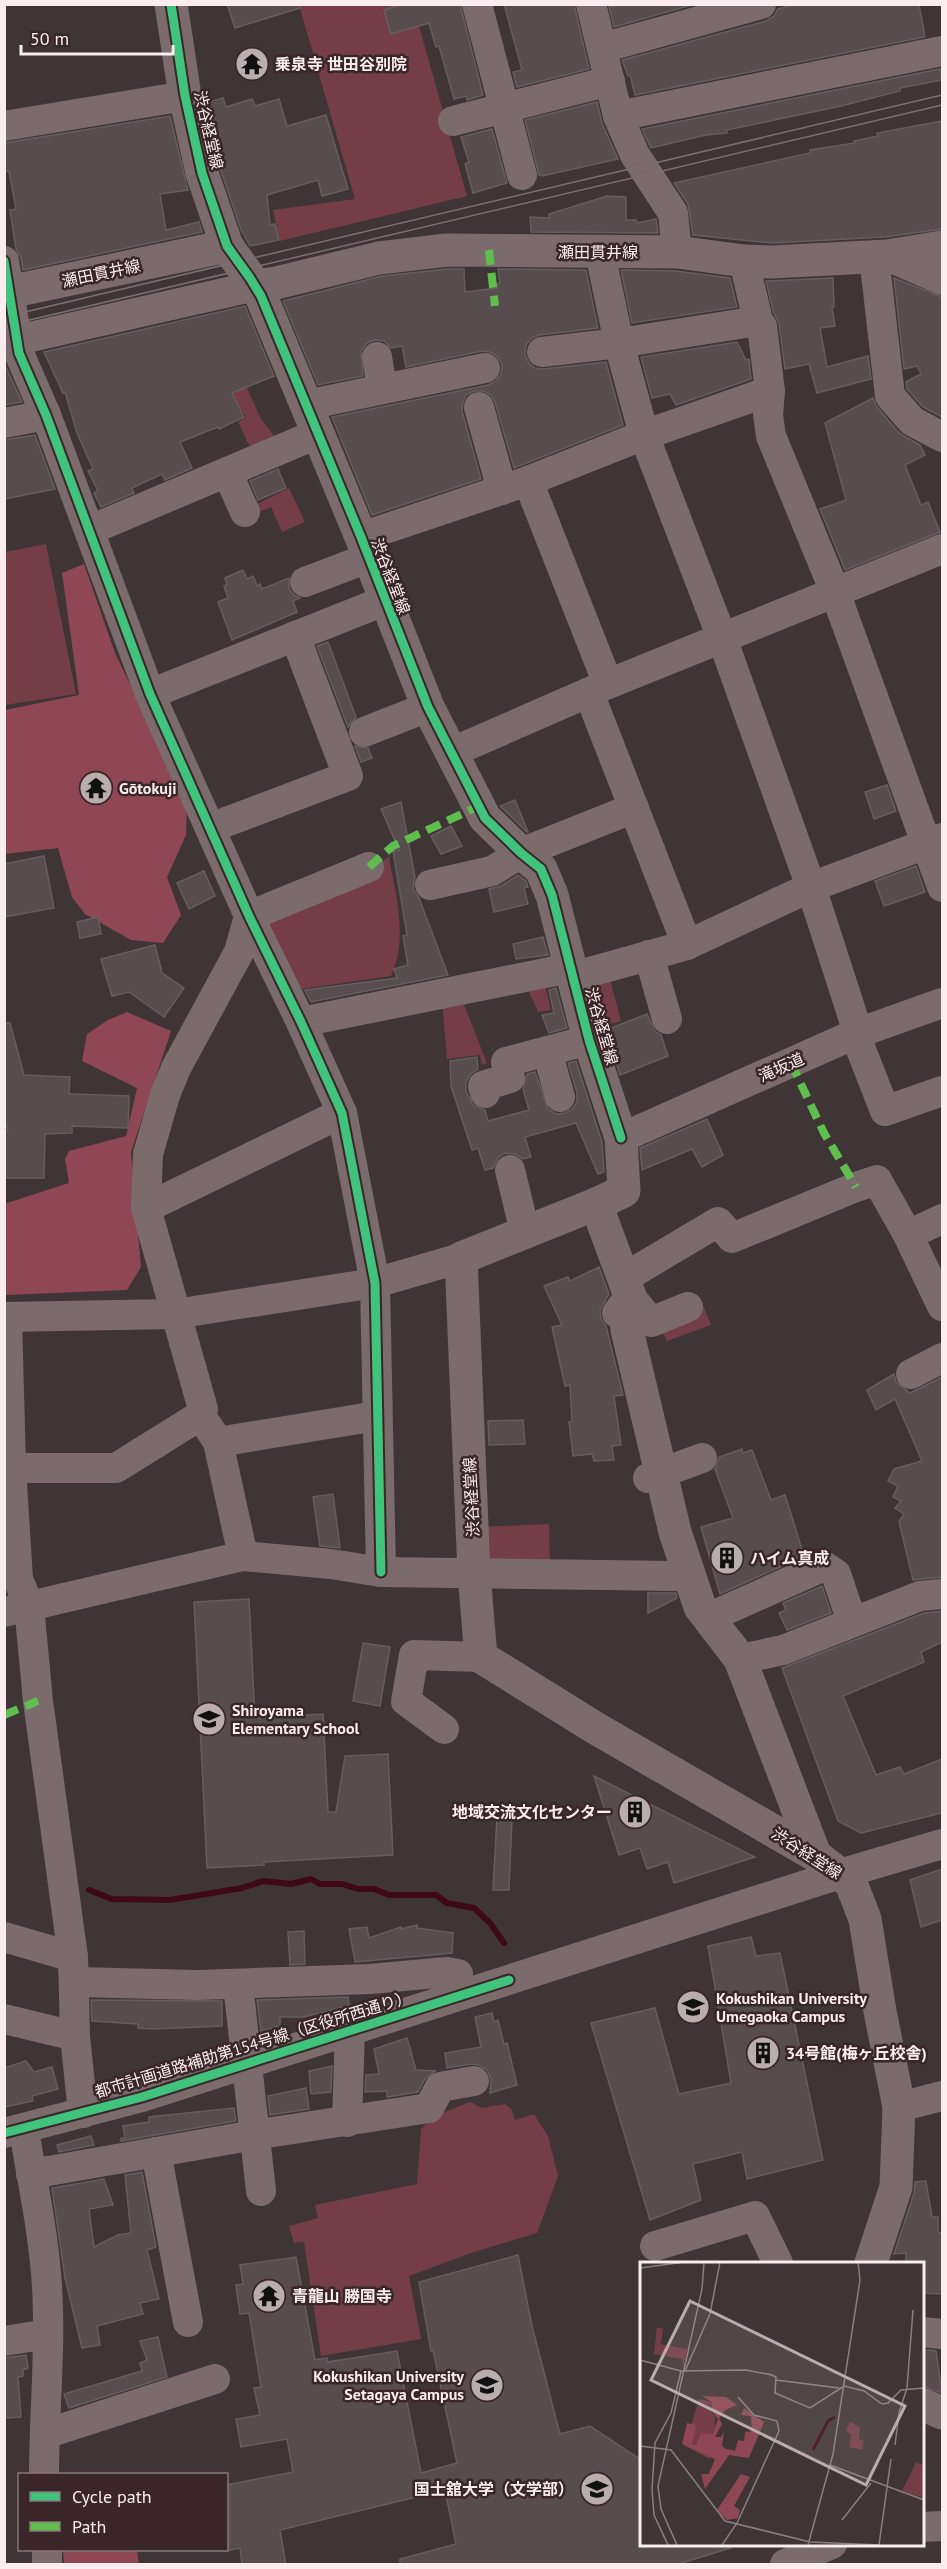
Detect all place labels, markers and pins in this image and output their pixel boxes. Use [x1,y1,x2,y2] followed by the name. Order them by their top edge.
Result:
[234,46,270,82] temple icon: 乗泉寺 世田谷別院
[275,54,407,74] place label: 乗泉寺 世田谷別院
[78,770,114,806] temple icon: Gōtokuji
[119,778,177,798] place label: Gōtokuji
[709,1540,745,1576] building icon: ハイム真成
[750,1548,829,1568] place label: ハイム真成
[232,1700,359,1738] place label: Shiroyama Elementary School
[191,1701,227,1737] school or university icon: Shiroyama Elementary School
[617,1794,653,1830] building icon: 地域交流文化センター
[452,1802,612,1822] place label: 地域交流文化センター
[716,1988,867,2026] place label: Kokushikan University Umegaoka Campus
[675,1989,711,2025] school or university icon: Kokushikan University Umegaoka Campus
[745,2035,781,2071] building icon: 34号館(梅ヶ丘校舎)
[786,2043,927,2063] place label: 34号館(梅ヶ丘校舎)
[251,2278,287,2314] temple icon: 青龍山 勝国寺
[292,2286,392,2306] place label: 青龍山 勝国寺
[313,2366,464,2404] place label: Kokushikan University Setagaya Campus
[469,2367,505,2403] school or university icon: Kokushikan University Setagaya Campus
[579,2471,615,2507] school or university icon: 国士舘大学（文学部）
[414,2479,574,2499] place label: 国士舘大学（文学部）

